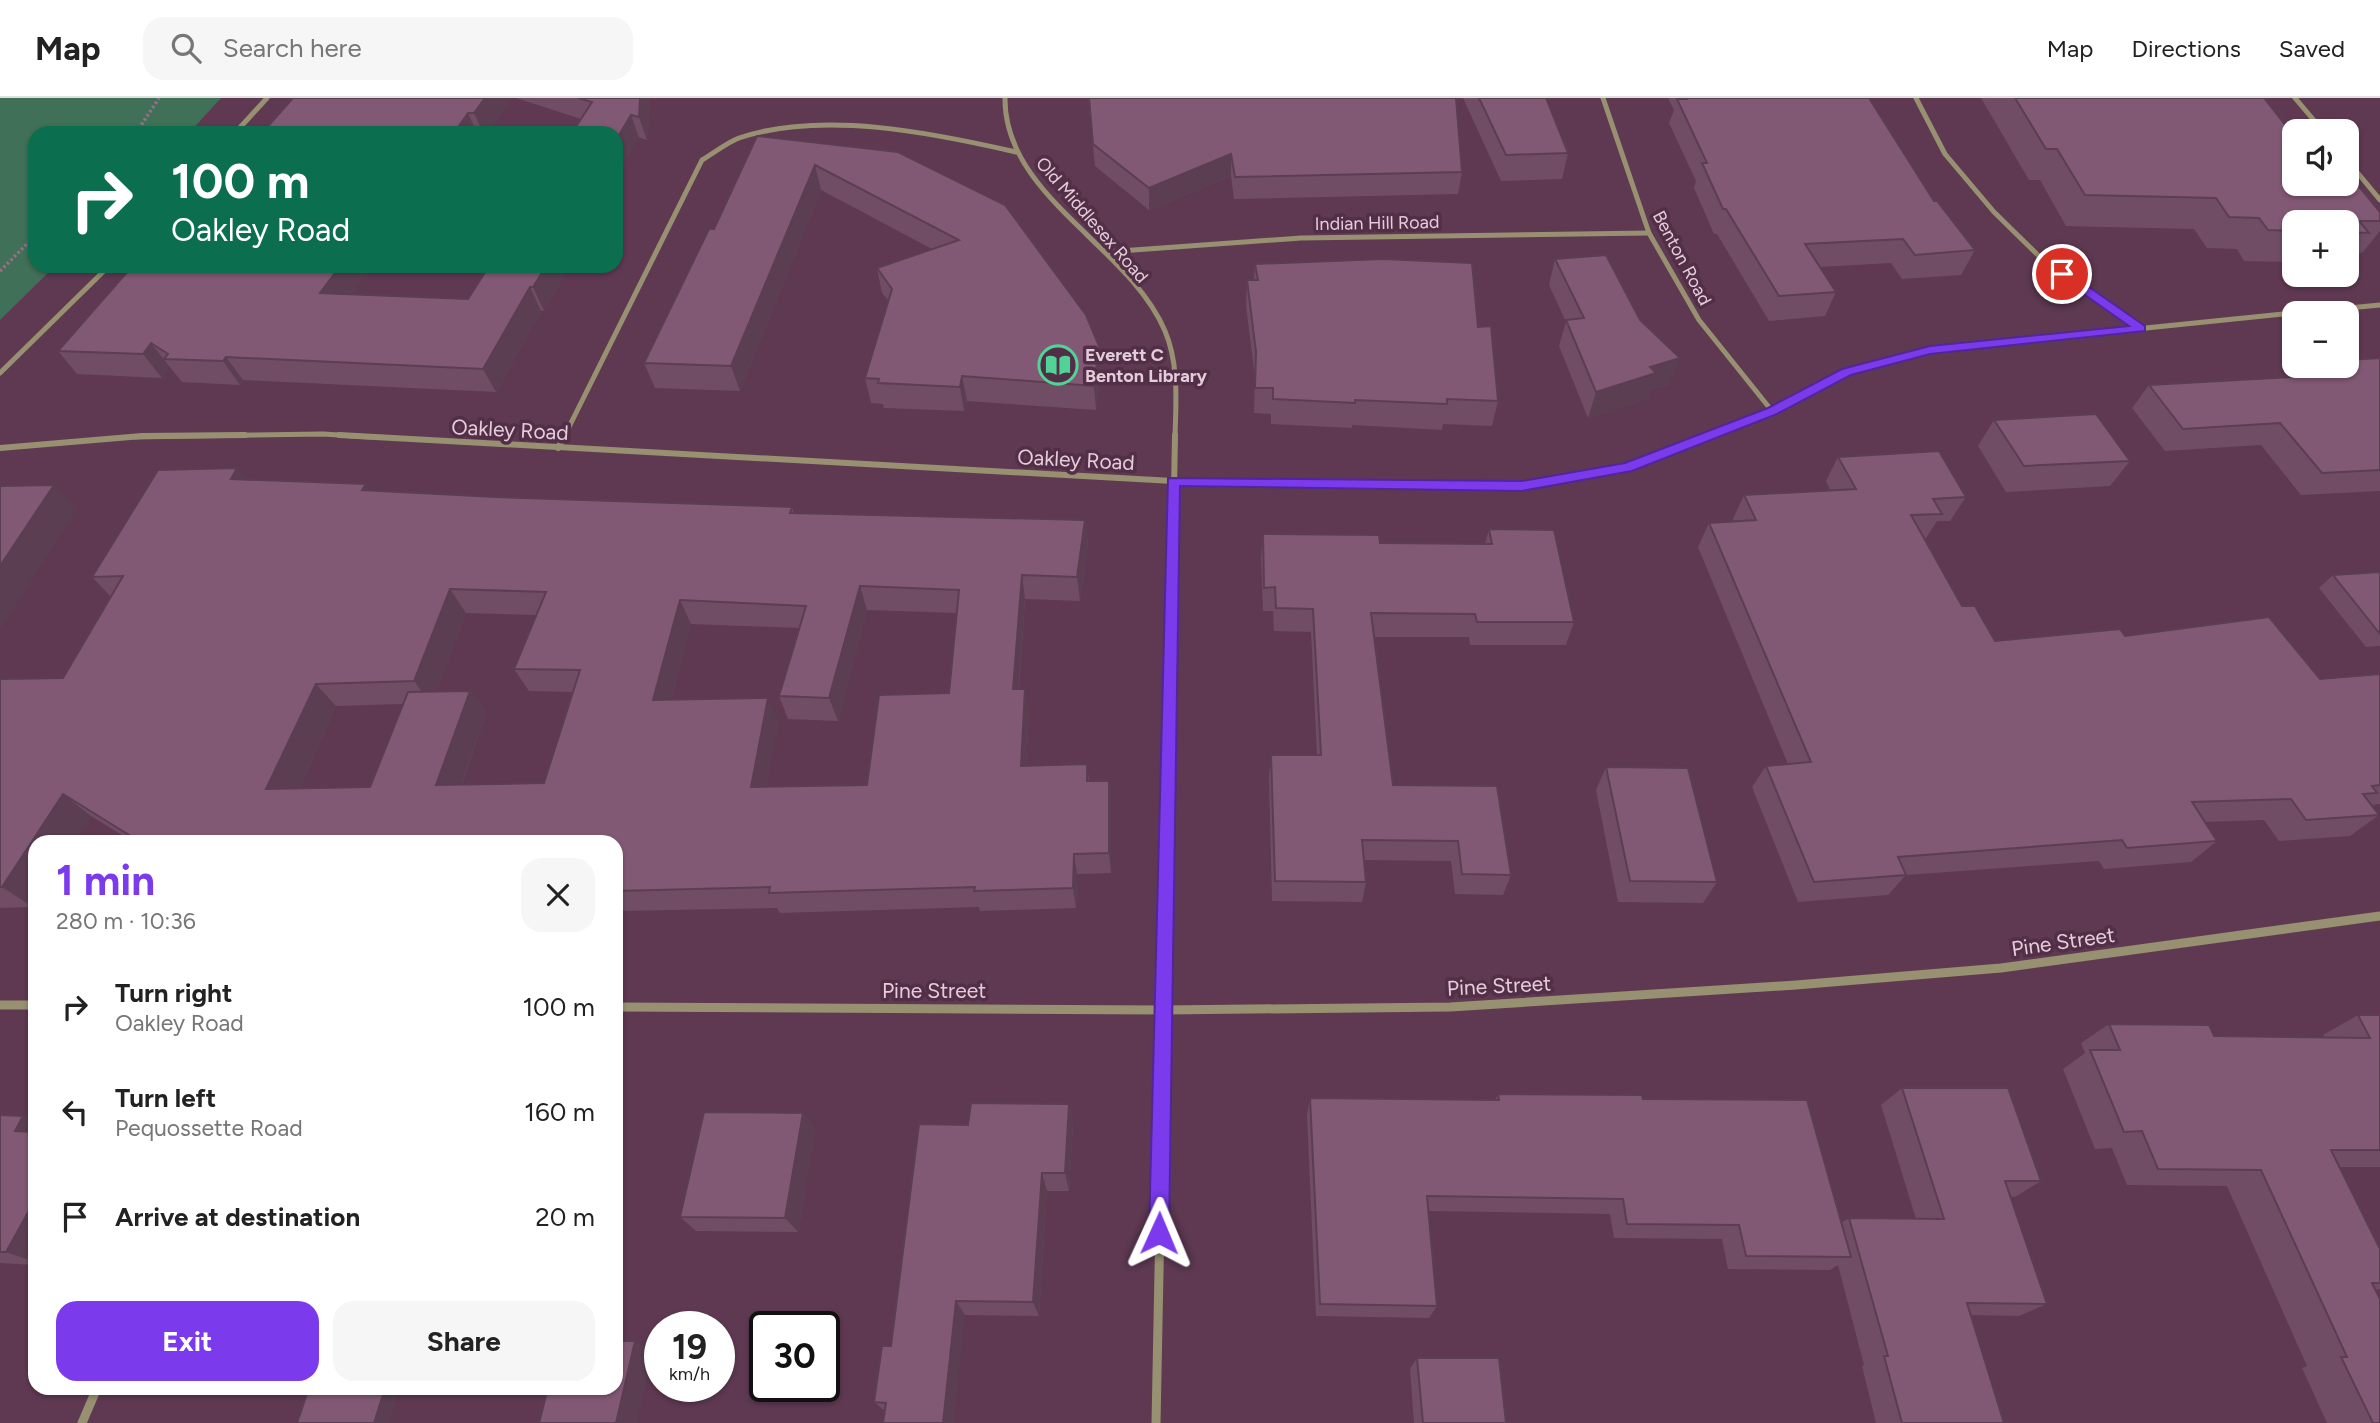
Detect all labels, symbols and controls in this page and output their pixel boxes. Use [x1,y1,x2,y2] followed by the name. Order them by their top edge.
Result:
[143,17,633,80] search box
[35,29,101,68] text: Map
[167,29,205,67] icon: search
[223,32,362,64] text: Search here
[2047,34,2093,63] text: Map
[2131,34,2241,63] text: Directions
[2279,34,2345,63] text: Saved
[2282,119,2359,378] map controls
[2282,119,2359,196] button: sound
[171,151,310,210] text: 100 m
[1031,152,1153,288] street label: Old Middlesex Road
[56,154,147,245] icon: right
[1648,207,1716,309] street label: Benton Road
[2282,210,2359,287] button: +
[171,211,350,249] text: Oakley Road
[1314,211,1440,235] street label: Indian Hill Road
[2032,244,2092,304] pin
[2043,255,2081,293] icon: arrive
[2282,301,2359,378] button: −
[1037,344,1079,386] library icon: Everett C Benton Library
[1085,344,1208,387] place label: Everett C Benton Library
[451,414,569,445] street label: Oakley Road
[1017,444,1135,475] street label: Oakley Road
[56,855,155,906] text: 1 min
[521,858,595,932] button: close
[56,907,196,935] text: 280 m · 10:36
[2010,922,2116,961] street label: Pine Street
[1446,970,1552,1001] street label: Pine Street
[115,977,232,1009] text: Turn right
[882,978,986,1003] street label: Pine Street
[56,988,94,1026] icon: right
[522,991,595,1023] text: 100 m
[115,1009,244,1037] text: Oakley Road
[115,1082,216,1114] text: Turn left
[56,1093,94,1131] icon: left
[524,1096,595,1128] text: 160 m
[115,1114,303,1142] text: Pequossette Road
[1122,1196,1196,1270] position arrow
[56,1198,94,1236] icon: arrive
[115,1201,360,1233] text: Arrive at destination
[535,1201,595,1233] text: 20 m
[56,1301,319,1381] button: Exit
[333,1301,595,1381] button: Share
[749,1311,840,1402] speed limit sign: 30
[672,1326,707,1368] text: 19
[669,1363,710,1385] text: km/h

